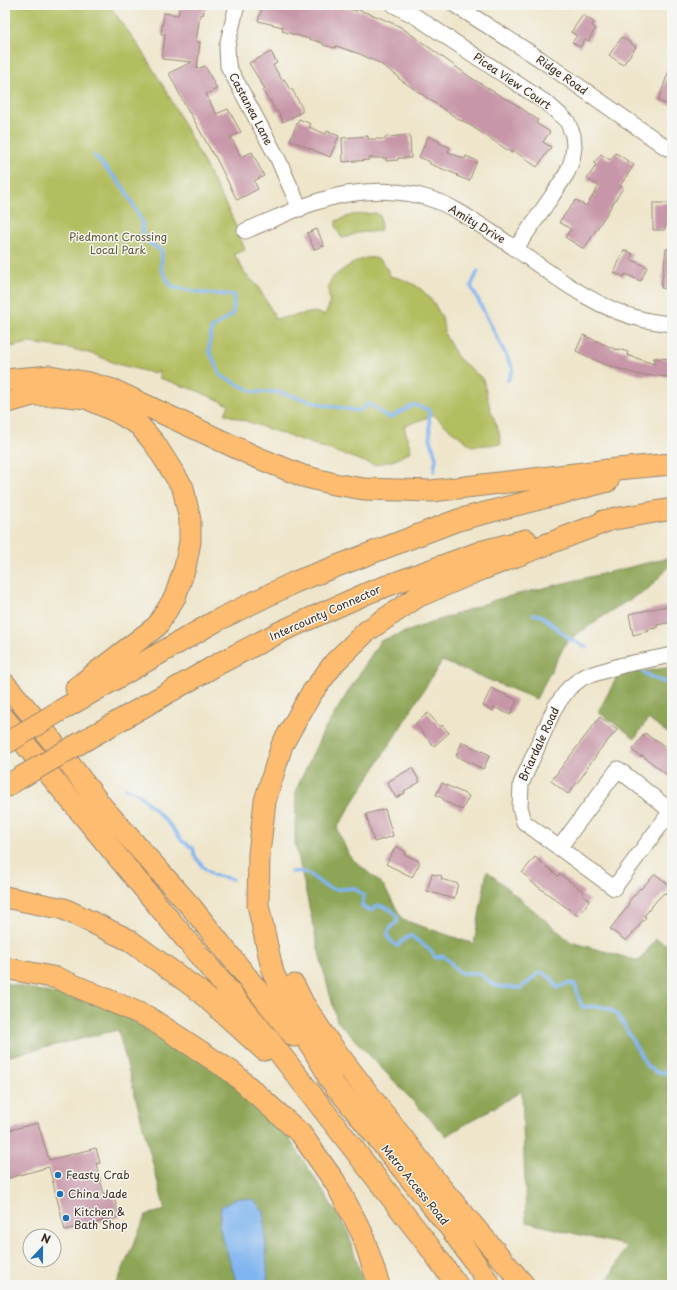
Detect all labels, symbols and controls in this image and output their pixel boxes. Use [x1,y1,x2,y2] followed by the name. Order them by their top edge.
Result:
[470,48,555,113] street label: Picea View Court
[533,51,591,99] street label: Ridge Road
[225,69,278,148] street label: Castanea Lane
[446,200,509,247] street label: Amity Drive
[69,228,167,258] park label: Piedmont Crossing Local Park
[267,580,384,645] street label: Intercounty Connector
[514,704,563,784] street label: Briardale Road
[378,1141,453,1229] street label: Metro Access Road
[66,1166,130,1183] place label: Feasty Crab
[53,1170,63,1180] marker: Feasty Crab
[68,1185,128,1202] place label: China Jade
[55,1189,65,1199] marker: China Jade
[74,1203,128,1233] place label: Kitchen & Bath Shop
[61,1213,71,1223] marker: Kitchen & Bath Shop
[22,1228,62,1268] north arrow
[39,1229,53,1248] text: N

